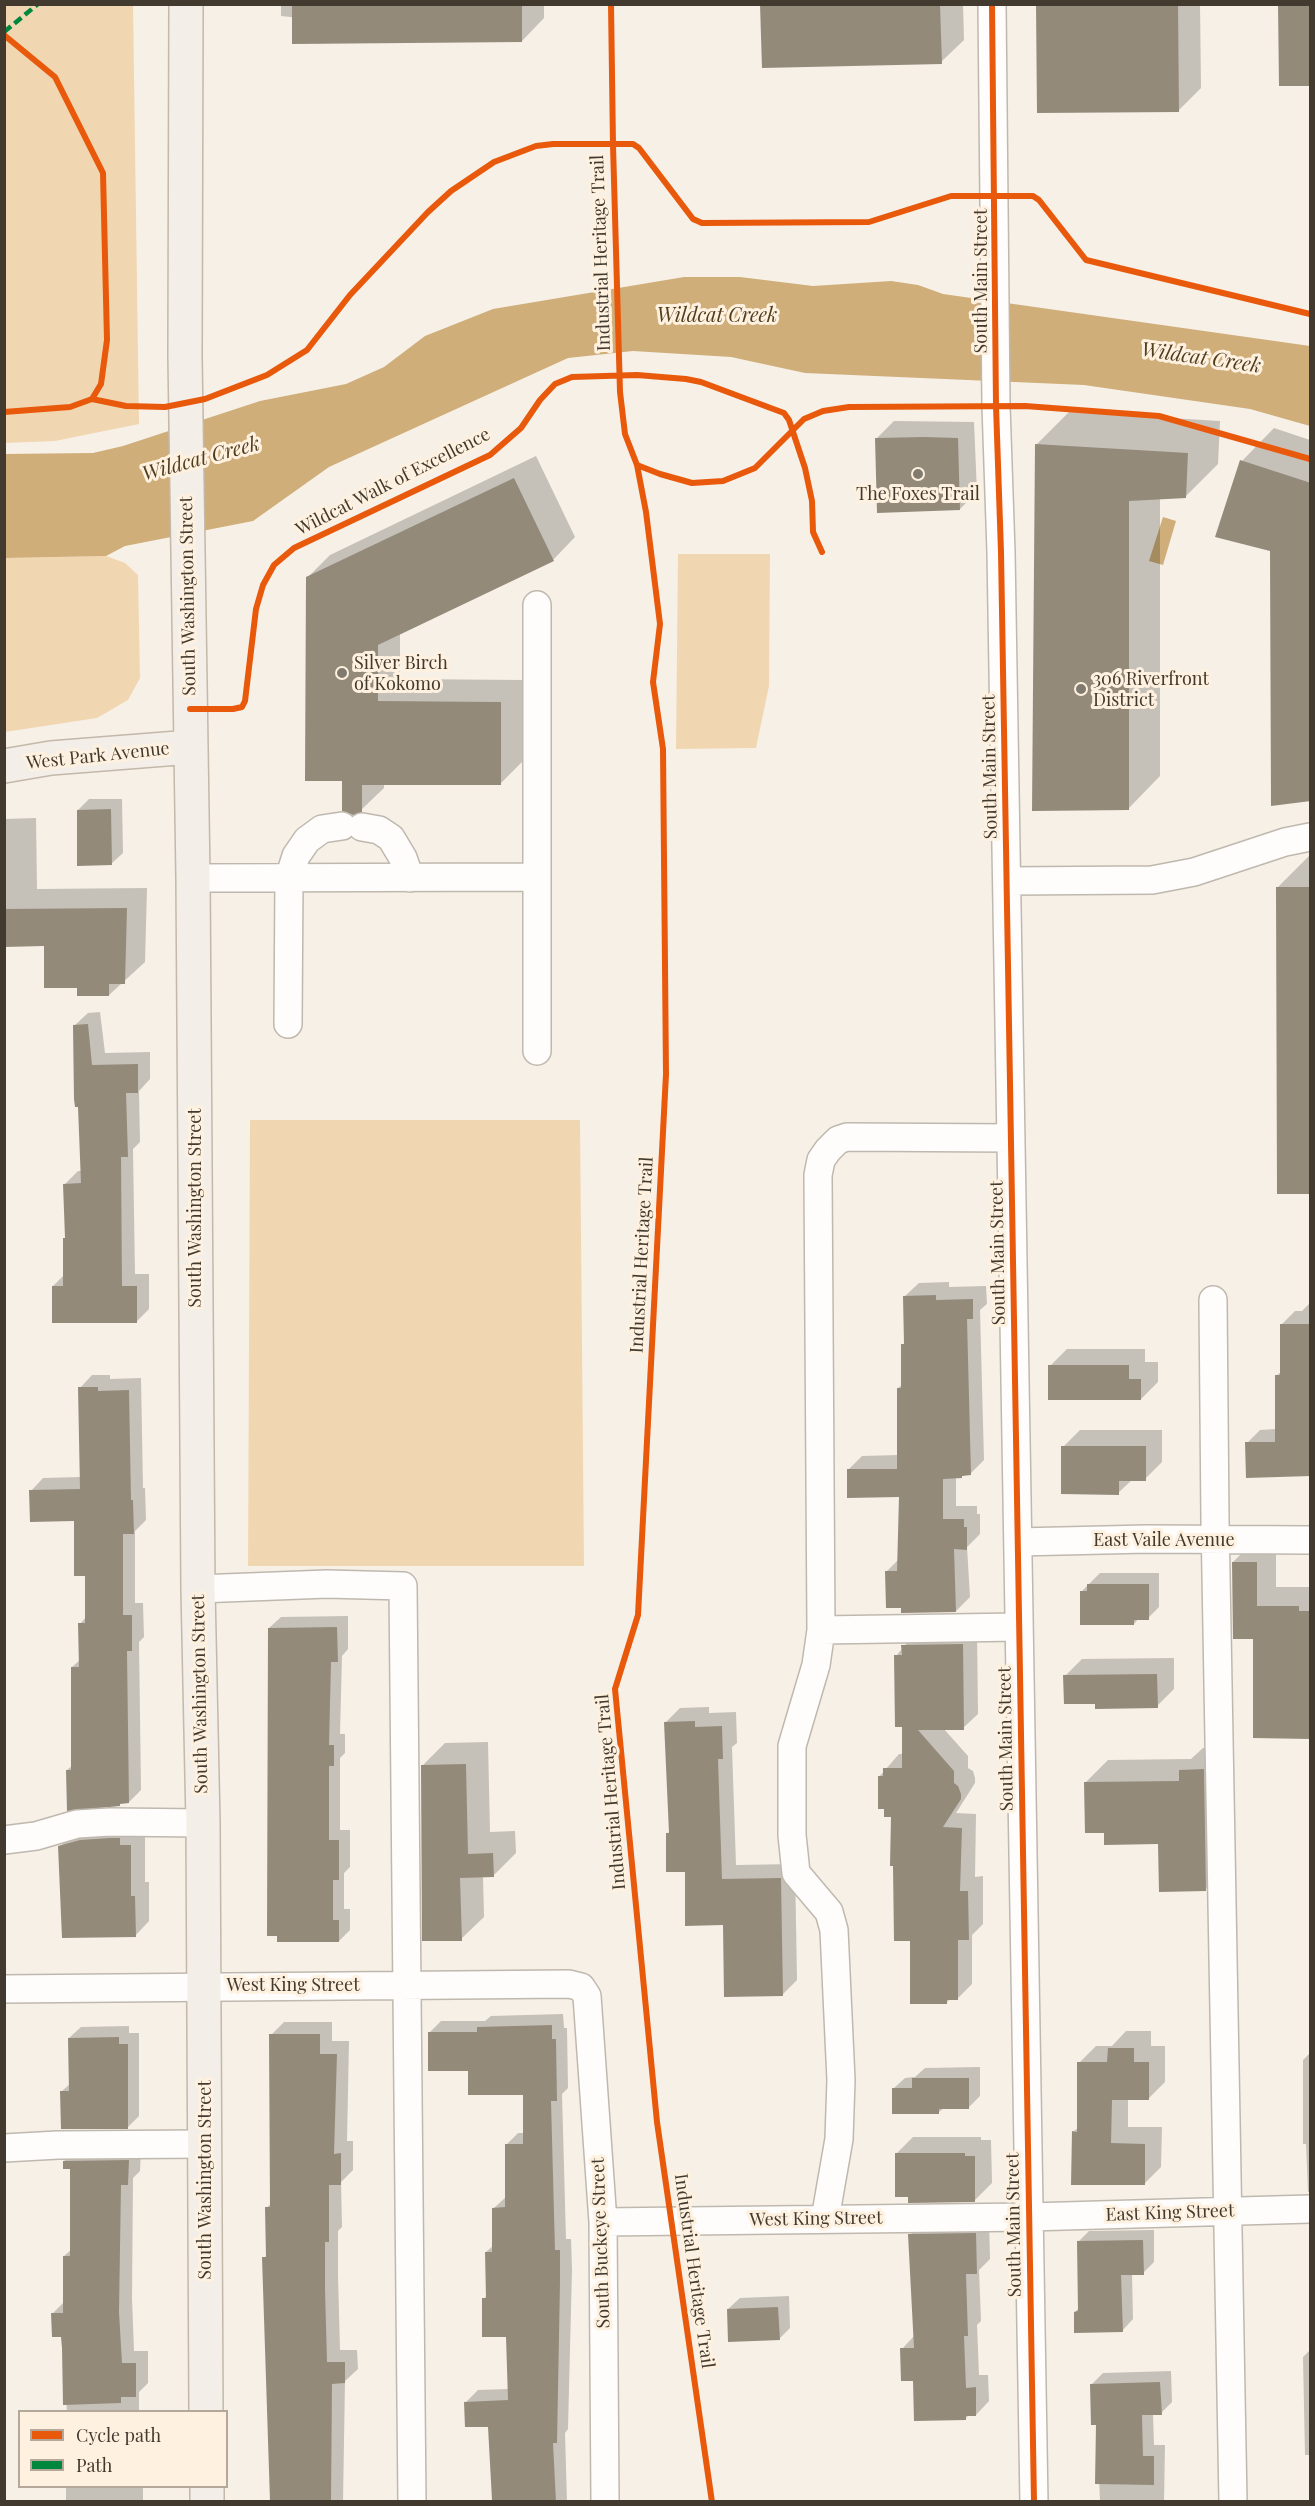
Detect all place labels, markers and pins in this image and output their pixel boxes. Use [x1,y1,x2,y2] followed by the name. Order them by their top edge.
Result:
[911,467,925,481] marker: The Foxes Trail
[856,483,980,505] place label: The Foxes Trail
[354,652,448,694] place label: Silver Birch of Kokomo
[335,666,349,680] marker: Silver Birch of Kokomo
[1093,668,1209,710] place label: 306 Riverfront District
[1074,682,1088,696] marker: 306 Riverfront District

